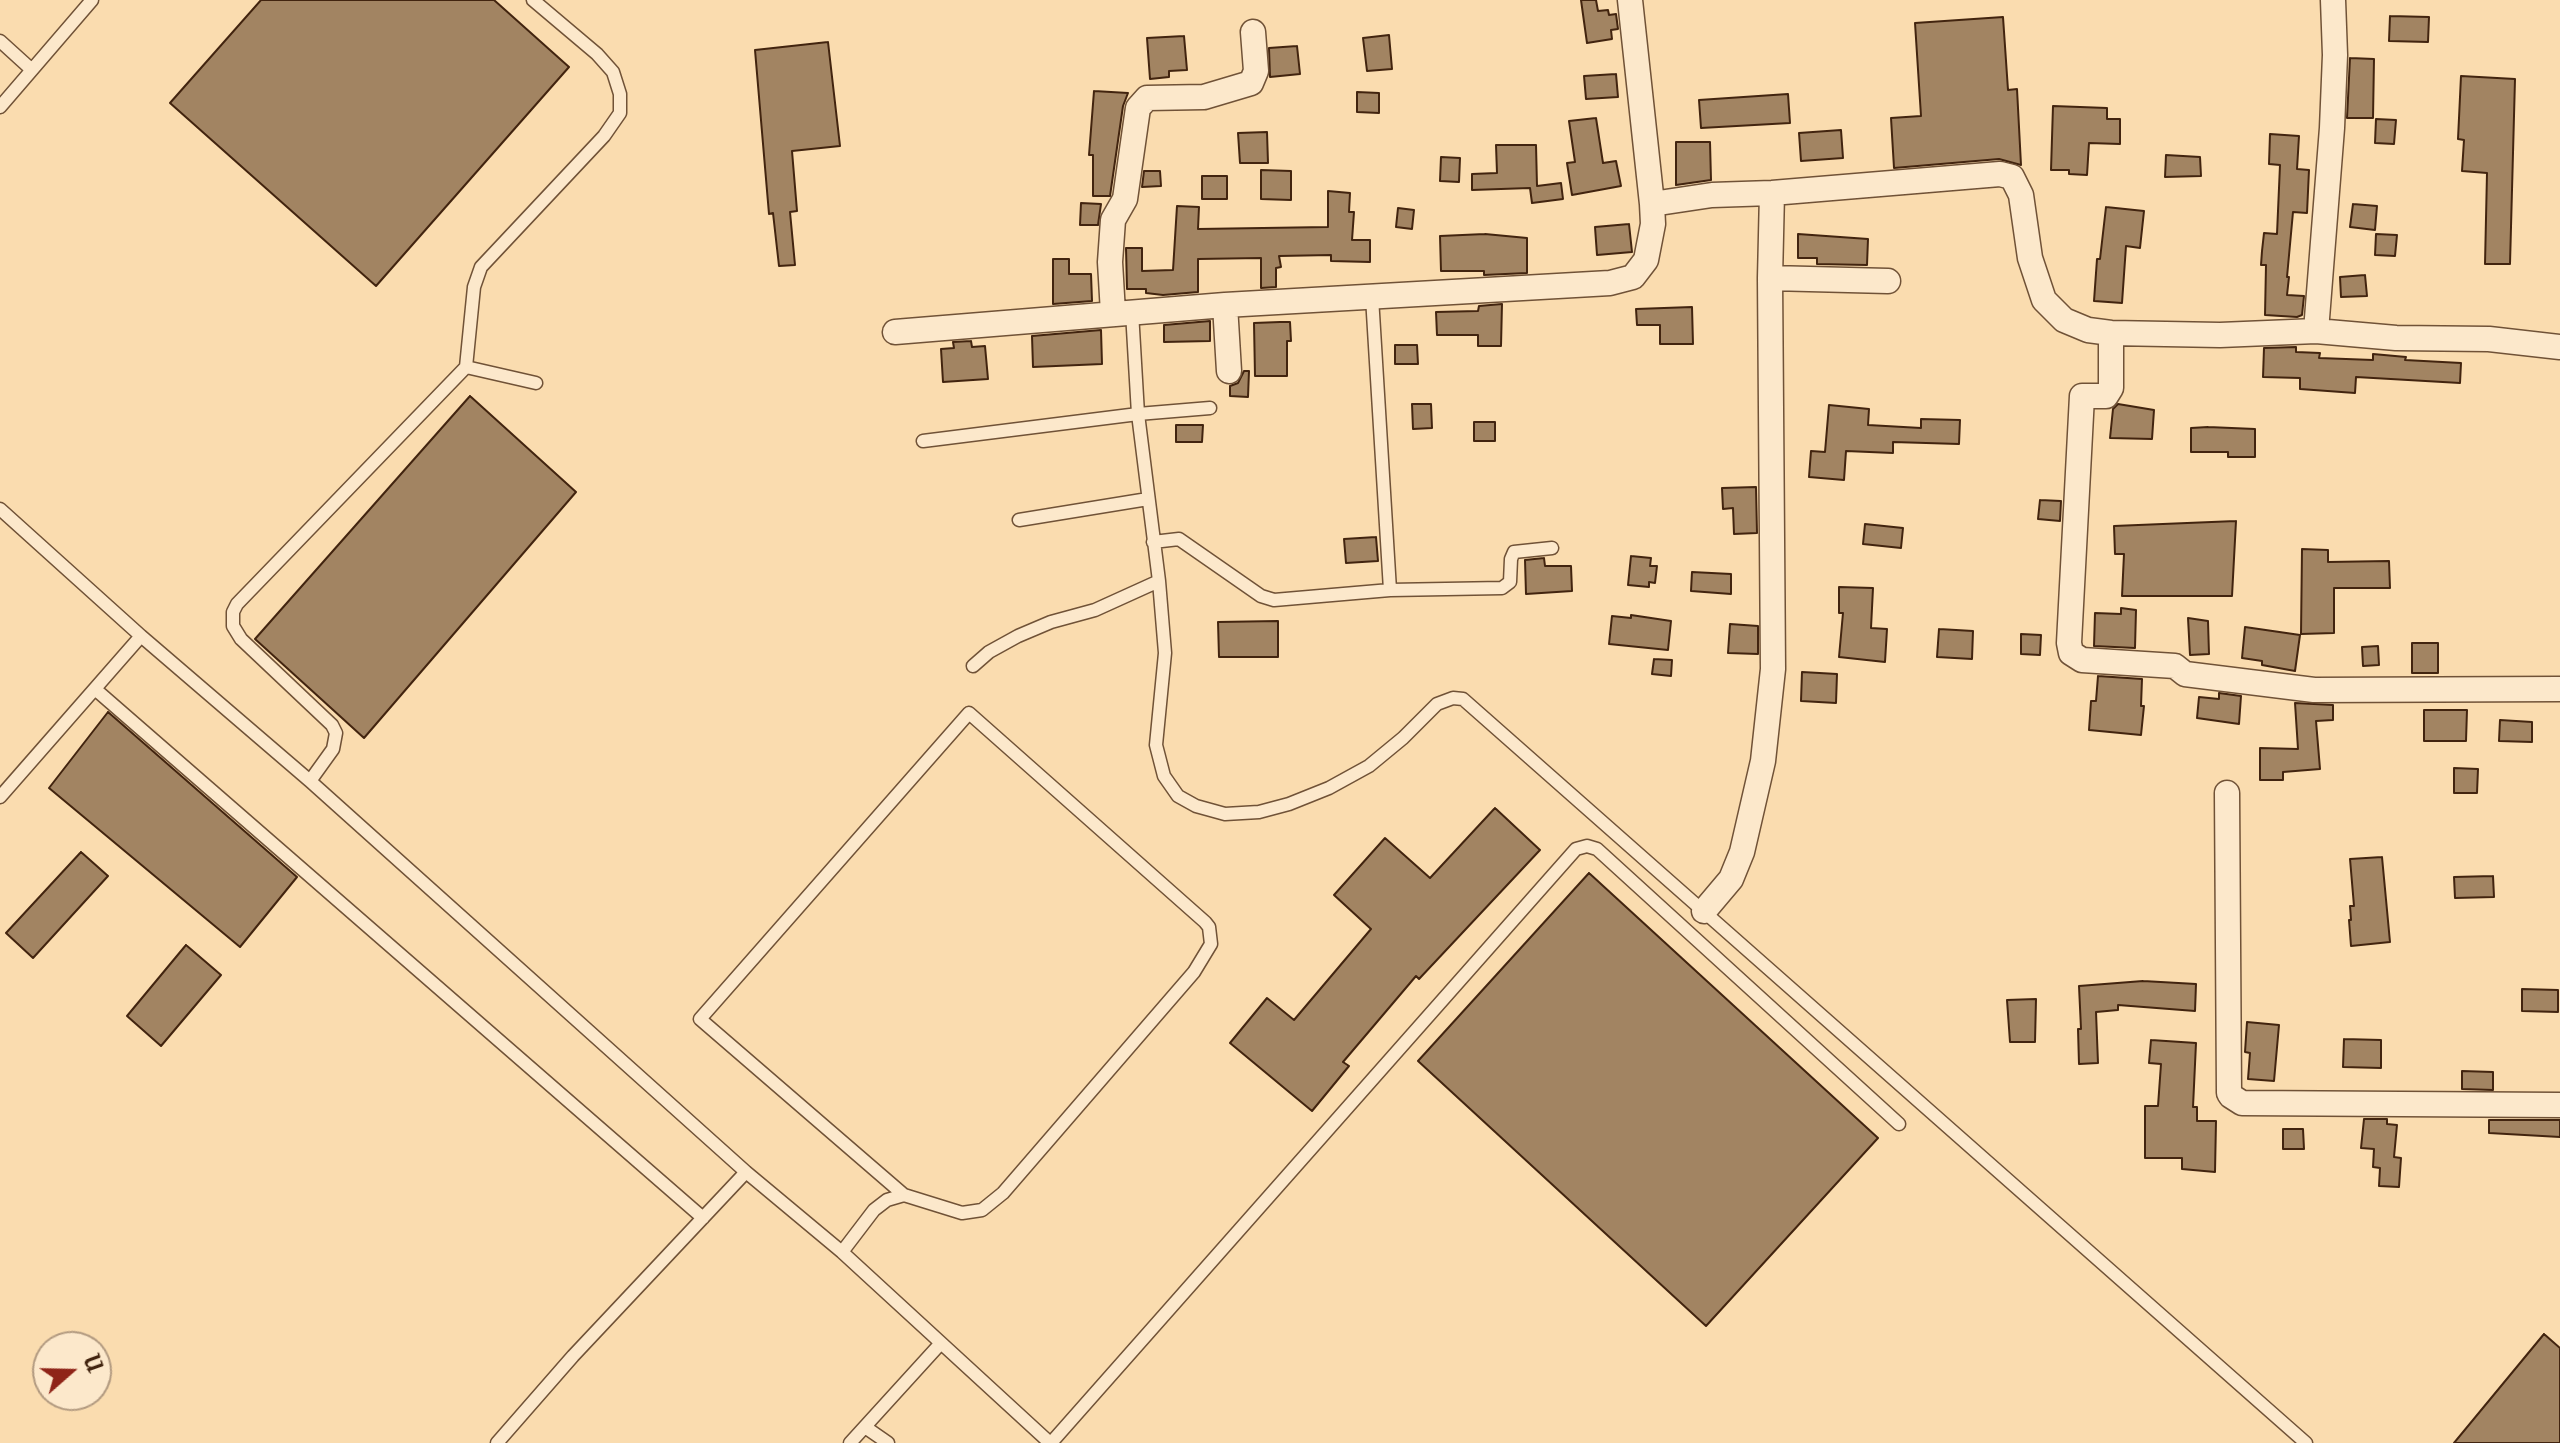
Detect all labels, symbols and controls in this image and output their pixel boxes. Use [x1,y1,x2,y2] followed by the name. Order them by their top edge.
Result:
[32,1331,112,1411] north arrow
[78,1351,108,1376] text: U

